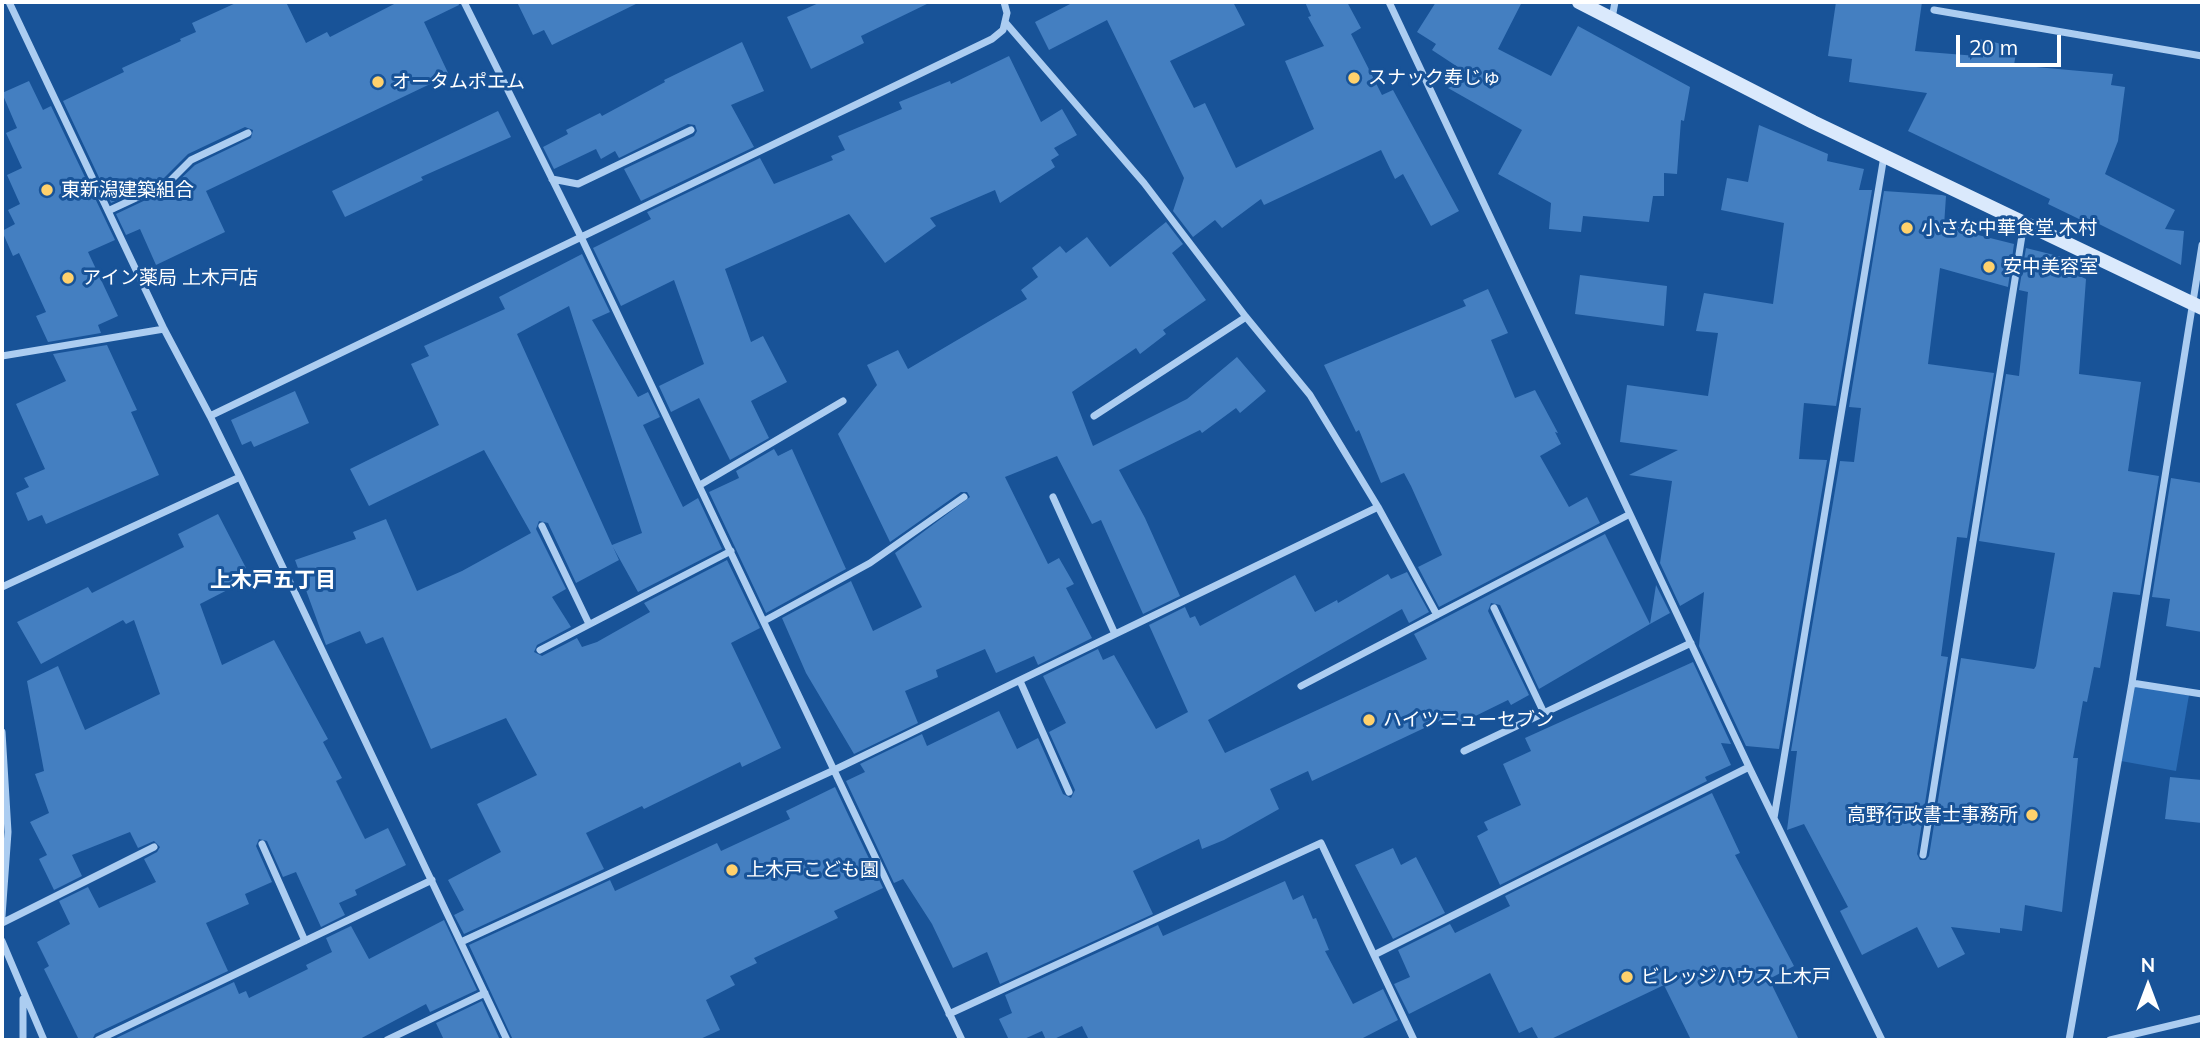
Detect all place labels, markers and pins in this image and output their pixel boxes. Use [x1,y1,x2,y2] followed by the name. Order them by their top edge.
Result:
[1368,67,1501,89] place label: スナック寿じゅ
[1346,70,1362,86] marker: スナック寿じゅ
[392,71,525,93] place label: オータムポエム
[370,74,386,90] marker: オータムポエム
[61,179,194,201] place label: 東新潟建築組合
[39,182,55,198] marker: 東新潟建築組合
[1921,217,2097,239] place label: 小さな中華食堂 木村
[1899,220,1915,236] marker: 小さな中華食堂 木村
[2003,256,2098,278] place label: 安中美容室
[1981,259,1997,275] marker: 安中美容室
[82,267,258,289] place label: アイン薬局 上木戸店
[60,270,76,286] marker: アイン薬局 上木戸店
[1383,709,1554,731] place label: ハイツニューセブン
[1361,712,1377,728] marker: ハイツニューセブン
[1847,804,2018,826] place label: 高野行政書士事務所
[2024,807,2040,823] marker: 高野行政書士事務所
[746,859,879,881] place label: 上木戸こども園
[724,862,740,878] marker: 上木戸こども園
[1641,966,1831,988] place label: ビレッジハウス上木戸
[1619,969,1635,985] marker: ビレッジハウス上木戸

